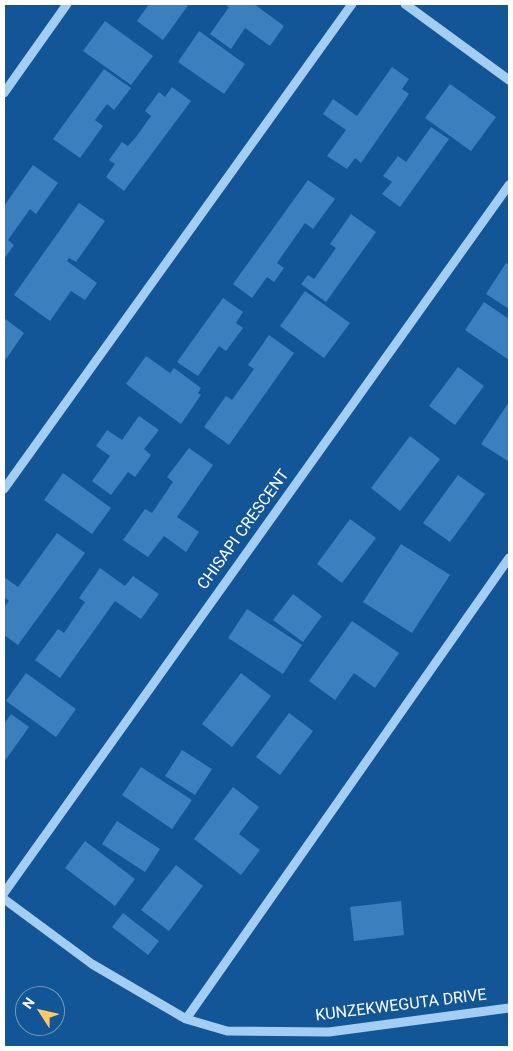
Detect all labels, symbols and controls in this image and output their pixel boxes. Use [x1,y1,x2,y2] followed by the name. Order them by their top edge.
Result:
[194,466,294,594] street label: CHISAPI CRESCENT
[15,986,65,1036] north arrow
[314,986,488,1026] street label: KUNZEKWEGUTA DRIVE
[19,994,38,1012] text: N

